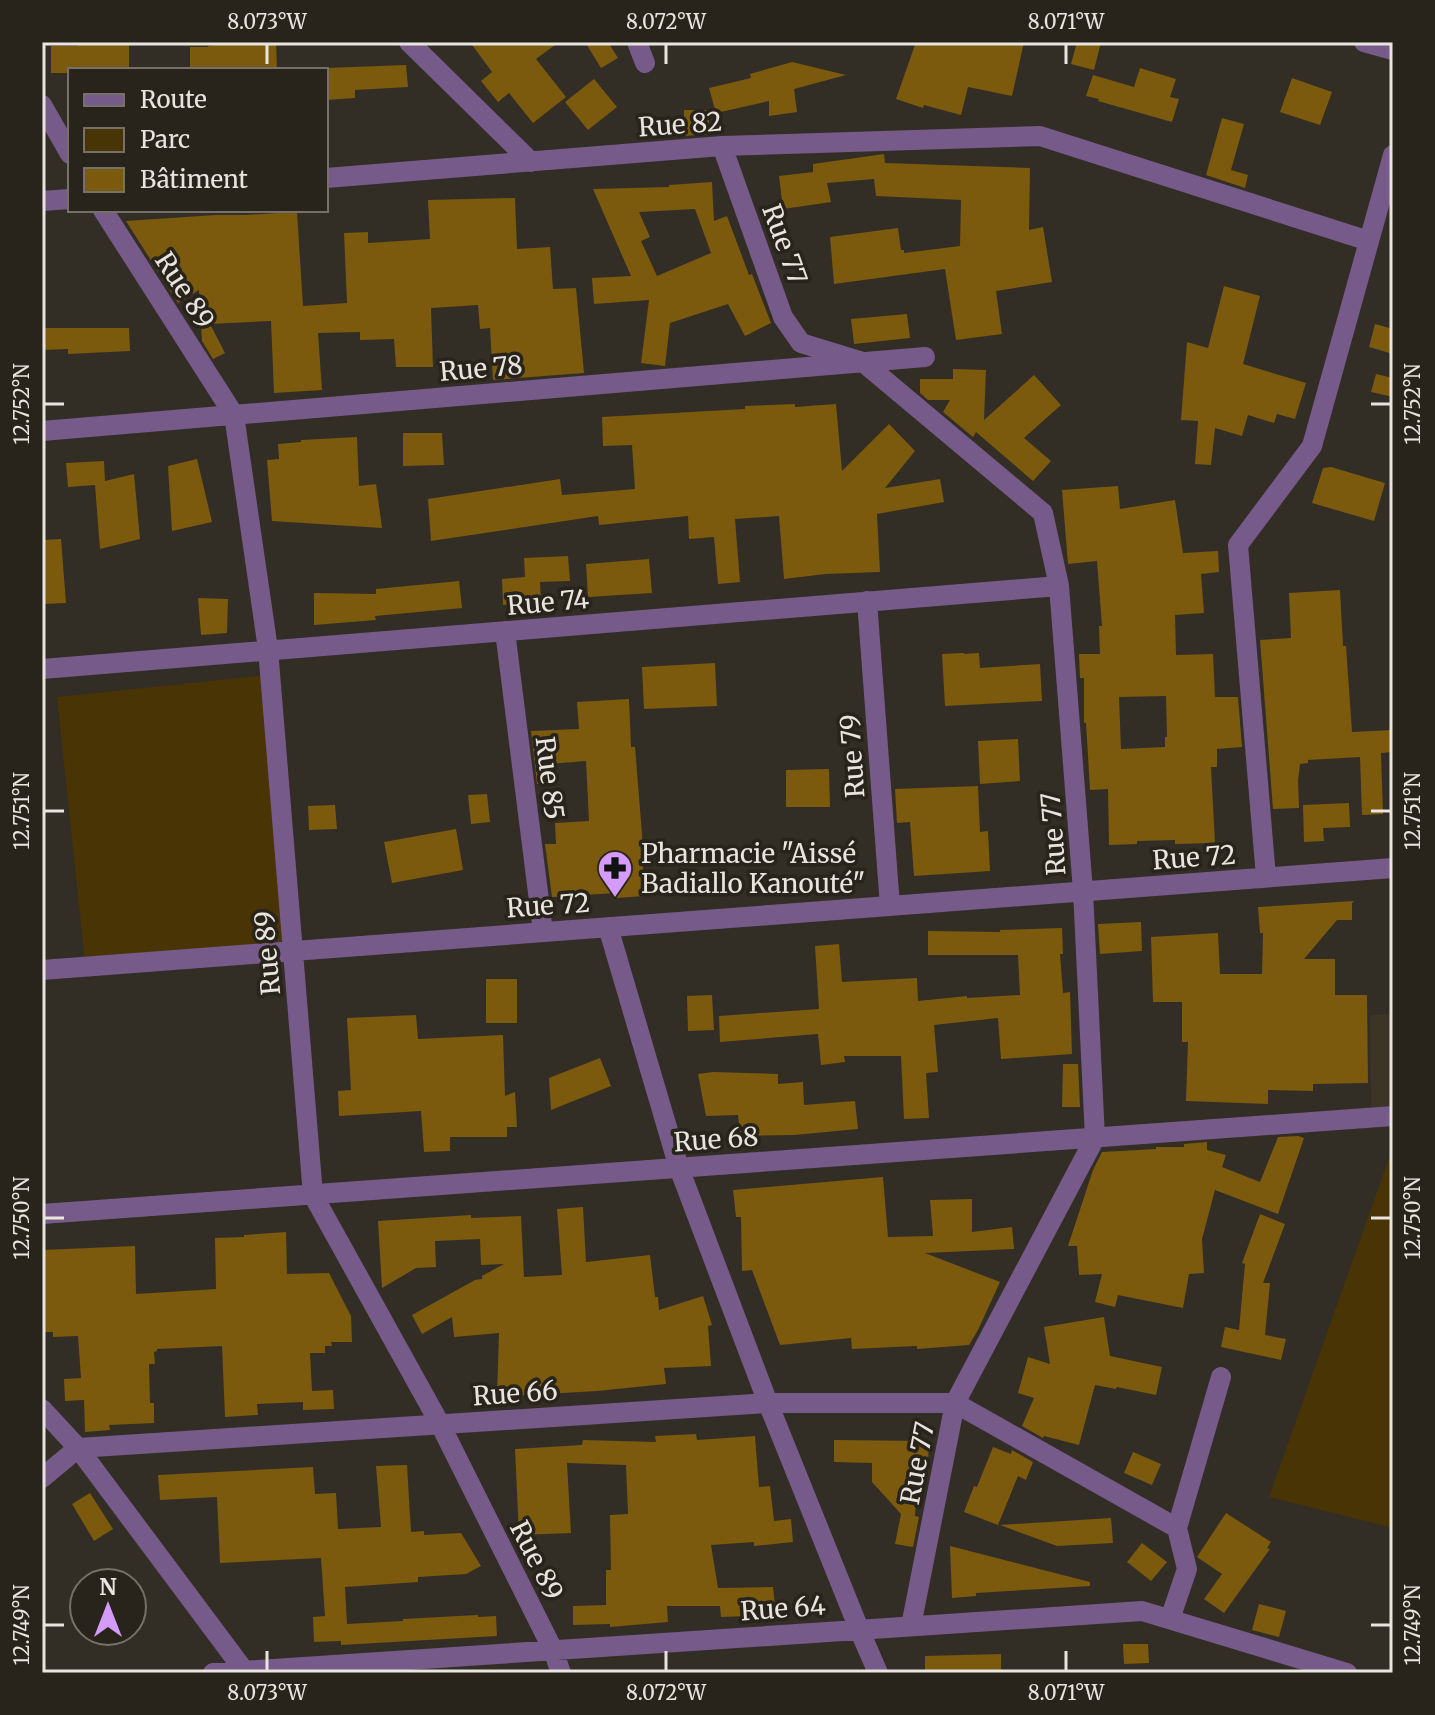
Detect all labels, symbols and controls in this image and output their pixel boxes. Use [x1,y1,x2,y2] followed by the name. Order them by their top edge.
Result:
[227,9,308,34] text: 8.073°W
[626,9,707,34] text: 8.072°W
[1028,9,1105,34] text: 8.071°W
[68,68,328,212] legend
[140,84,207,115] text: Route
[637,105,723,143] street label: Rue 82
[140,124,190,155] text: Parc
[140,164,249,195] text: Bâtiment
[755,199,815,289] street label: Rue 77
[148,246,222,334] street label: Rue 89
[438,348,524,388] street label: Rue 78
[9,363,34,445] text: 12.752°N
[1400,363,1425,445] text: 12.752°N
[506,582,590,622] street label: Rue 74
[833,713,871,799] street label: Rue 79
[529,735,571,821] street label: Rue 85
[9,772,34,850] text: 12.751°N
[1400,772,1425,850] text: 12.751°N
[1034,791,1072,877] street label: Rue 77
[641,837,865,900] place label: Pharmacie "Aissé Badiallo Kanouté"
[1151,838,1237,876] street label: Rue 72
[596,849,634,899] pharmacy icon: Pharmacie "Aissé Badiallo Kanouté"
[505,886,591,924] street label: Rue 72
[247,909,287,997] street label: Rue 89
[673,1120,759,1158] street label: Rue 68
[9,1176,34,1259] text: 12.750°N
[1400,1176,1425,1259] text: 12.750°N
[471,1374,559,1412] street label: Rue 66
[893,1419,941,1507] street label: Rue 77
[503,1515,571,1605] street label: Rue 89
[68,1567,148,1647] north arrow
[99,1573,117,1601] text: N
[9,1584,34,1665] text: 12.749°N
[1400,1584,1425,1665] text: 12.749°N
[739,1589,827,1627] street label: Rue 64
[227,1680,308,1705] text: 8.073°W
[626,1680,707,1705] text: 8.072°W
[1028,1680,1105,1705] text: 8.071°W

